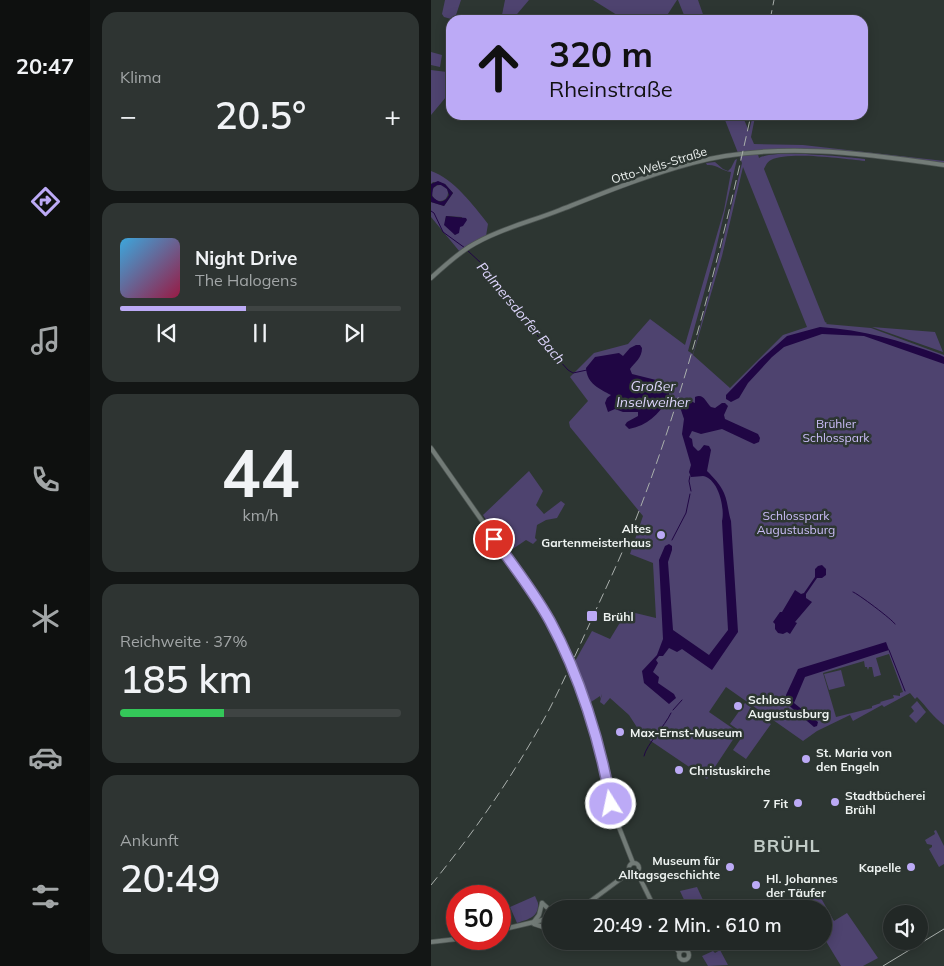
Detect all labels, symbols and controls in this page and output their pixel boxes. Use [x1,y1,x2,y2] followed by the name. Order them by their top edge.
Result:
[549,32,653,76] text: 320 m
[466,35,531,100] icon: ahead
[16,52,74,80] text: 20:47
[120,67,161,87] text: Klima
[549,75,673,103] text: Rheinstraße
[215,91,306,139] text: 20.5°
[120,98,137,133] text: −
[384,98,401,133] text: +
[609,143,709,187] street label: Otto-Wels-Straße
[28,184,63,219] icon: directions
[195,246,297,270] text: Night Drive
[473,258,569,368] water label: Palmersdorfer Bach
[195,270,297,290] text: The Halogens
[153,319,181,347] icon: previous
[246,319,274,347] icon: pause
[340,319,368,347] icon: next
[28,323,63,358] icon: music
[616,377,691,411] water label: Großer Inselweiher
[803,416,870,445] park label: Brühler Schlosspark
[221,432,300,513] text: 44
[28,462,63,497] icon: phone
[242,505,279,525] text: km/h
[757,508,835,537] park label: Schlosspark Augustusburg
[473,518,515,560] pin
[541,521,651,550] place label: Altes Gartenmeisterhaus
[480,525,508,553] icon: arrive
[655,529,667,541] marker: Altes Gartenmeisterhaus
[28,601,63,636] icon: climate
[585,609,599,623] marker: Brühl
[603,609,634,624] place label: Brühl
[120,631,247,651] text: Reichweite · 37%
[120,655,253,703] text: 185 km
[748,692,829,721] place label: Schloss Augustusburg
[732,700,744,712] marker: Schloss Augustusburg
[630,725,743,740] place label: Max-Ernst-Museum
[614,726,626,738] marker: Max-Ernst-Museum
[28,740,63,775] icon: car
[816,745,892,774] place label: St. Maria von den Engeln
[800,753,812,765] marker: St. Maria von den Engeln
[689,763,771,778] place label: Christuskirche
[673,764,685,776] marker: Christuskirche
[584,777,636,829] position arrow
[845,788,925,817] place label: Stadtbücherei Brühl
[763,796,788,811] place label: 7 Fit
[829,796,841,808] marker: Stadtbücherei Brühl
[792,797,804,809] marker: 7 Fit
[120,830,179,850] text: Ankunft
[753,834,821,857] district label: BRÜHL
[618,853,720,882] place label: Museum für Alltagsgeschichte
[120,854,220,902] text: 20:49
[859,860,901,875] place label: Kapelle
[724,861,736,873] marker: Museum für Alltagsgeschichte
[905,861,917,873] marker: Kapelle
[766,871,838,900] place label: Hl. Johannes der Täufer
[28,879,63,914] icon: filters
[750,879,762,891] marker: Hl. Johannes der Täufer
[446,885,511,950] speed limit sign: 50
[883,905,928,950] map controls
[883,905,928,950] button: sound
[592,913,782,937] text: 20:49 · 2 Min. · 610 m

